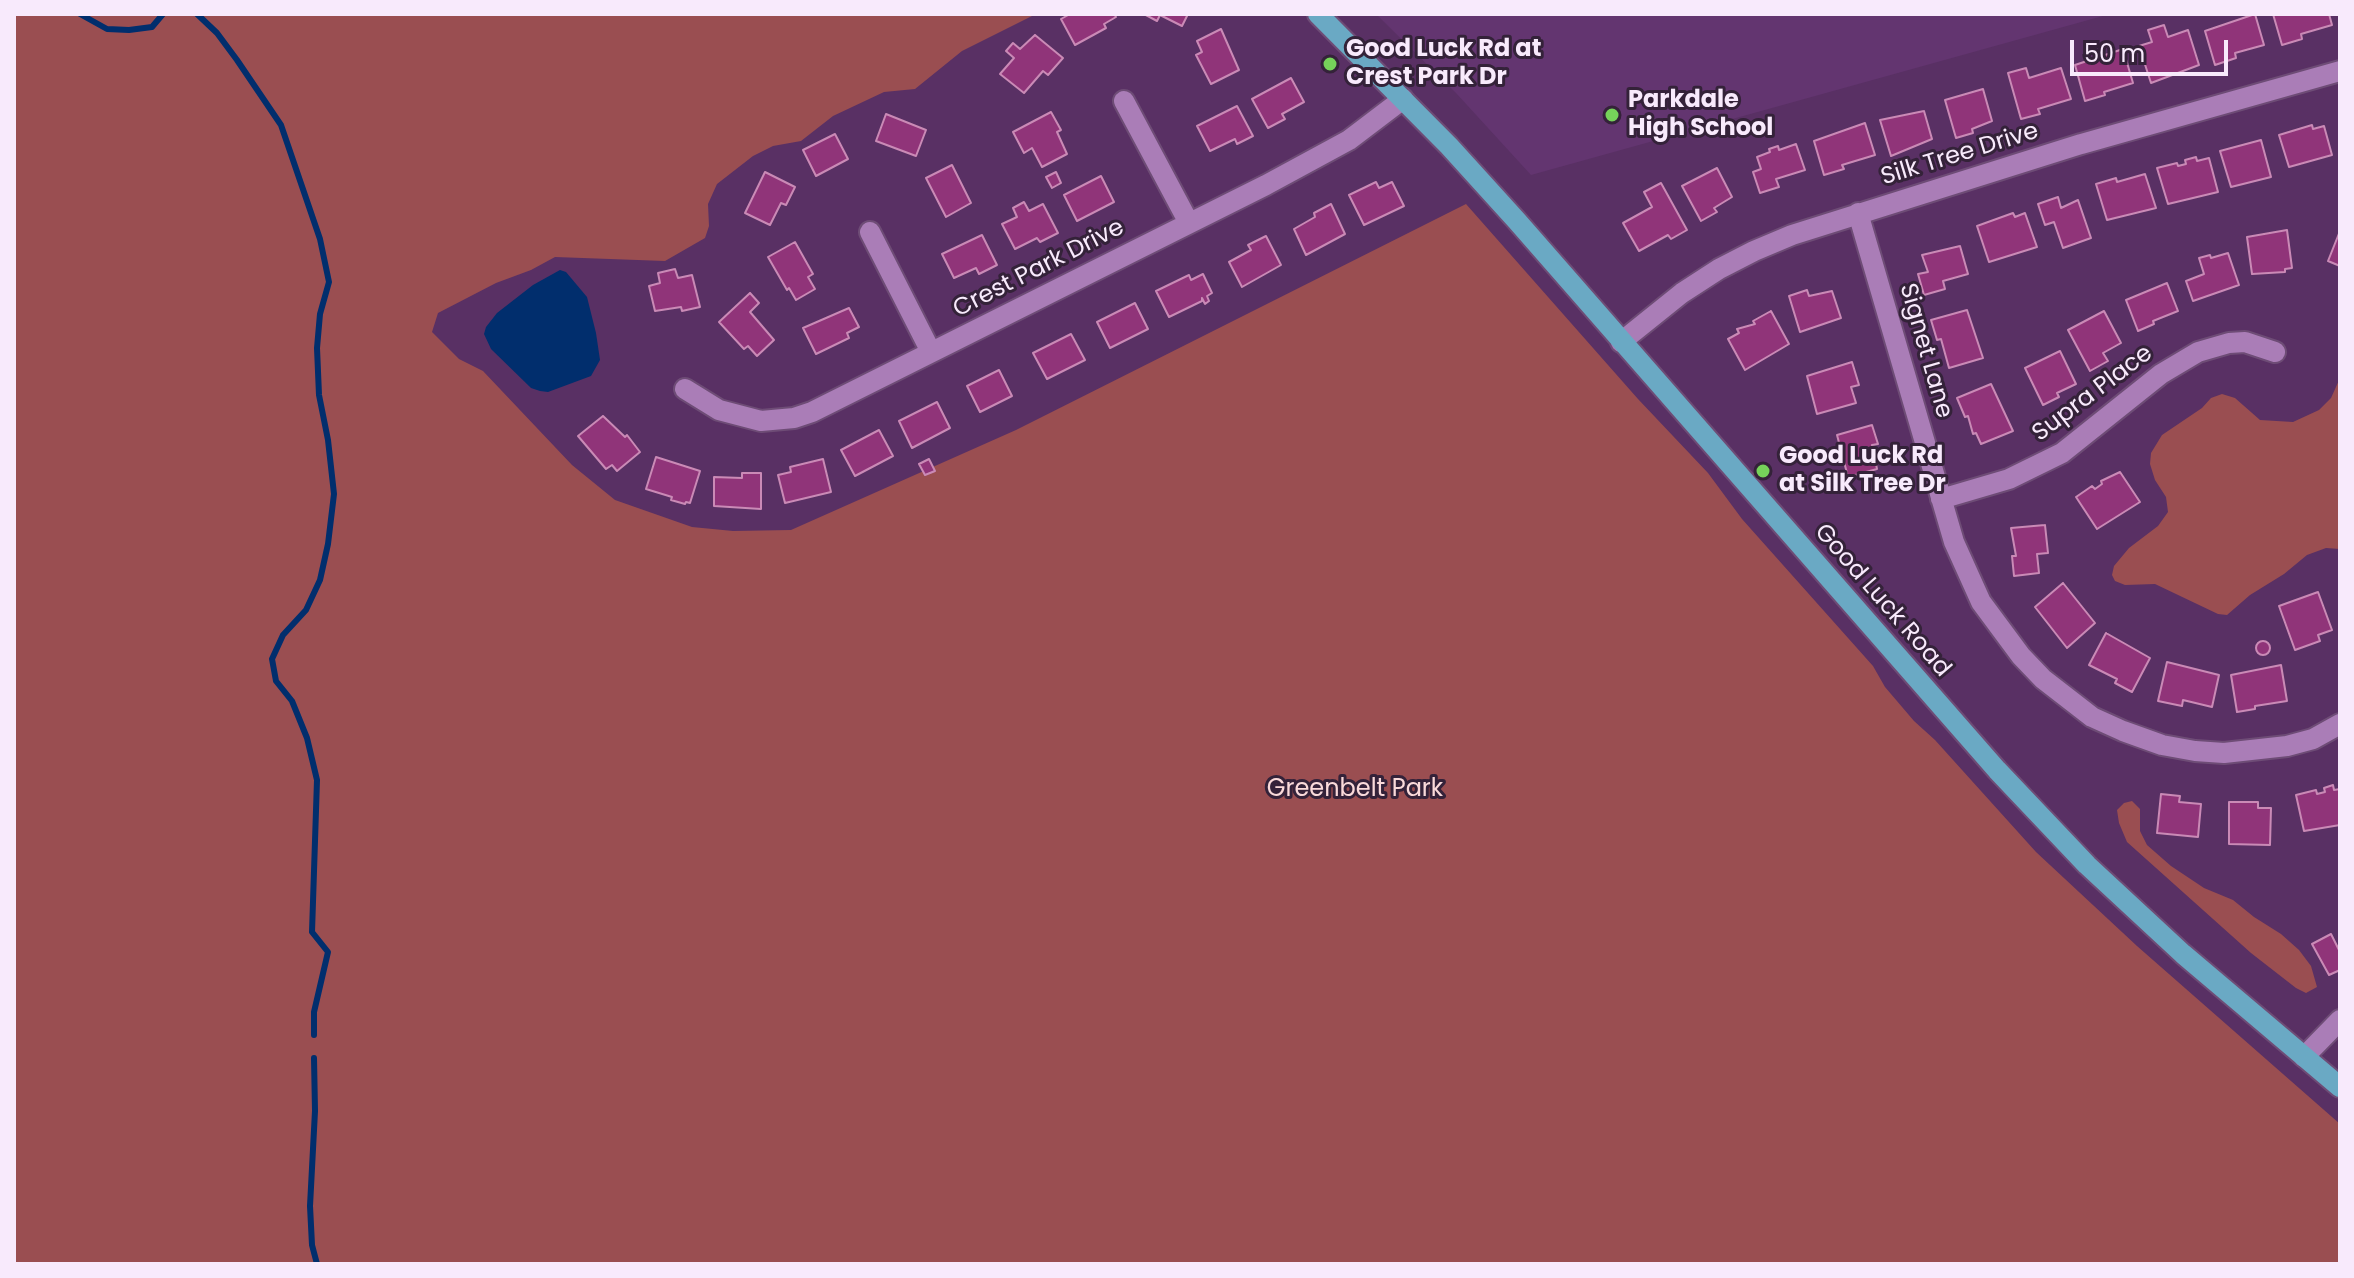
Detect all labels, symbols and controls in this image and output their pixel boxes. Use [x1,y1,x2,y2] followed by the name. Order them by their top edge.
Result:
[2074,24,2232,74] scale bar
[1346,36,1541,92] place label: Good Luck Rd at Crest Park Dr
[2084,37,2145,70] text: 50 m
[1321,55,1339,73] marker: Good Luck Rd at Crest Park Dr
[1628,87,1773,143] place label: Parkdale High School
[1603,106,1621,124] marker: Parkdale High School
[1878,117,2042,193] street label: Silk Tree Drive
[949,213,1129,325] street label: Crest Park Drive
[1892,280,1958,422] street label: Signet Lane
[2027,340,2159,448] street label: Supra Place
[1779,443,1946,499] place label: Good Luck Rd at Silk Tree Dr
[1754,462,1772,480] marker: Good Luck Rd at Silk Tree Dr
[1808,519,1956,683] street label: Good Luck Road
[1267,776,1443,804] park label: Greenbelt Park

